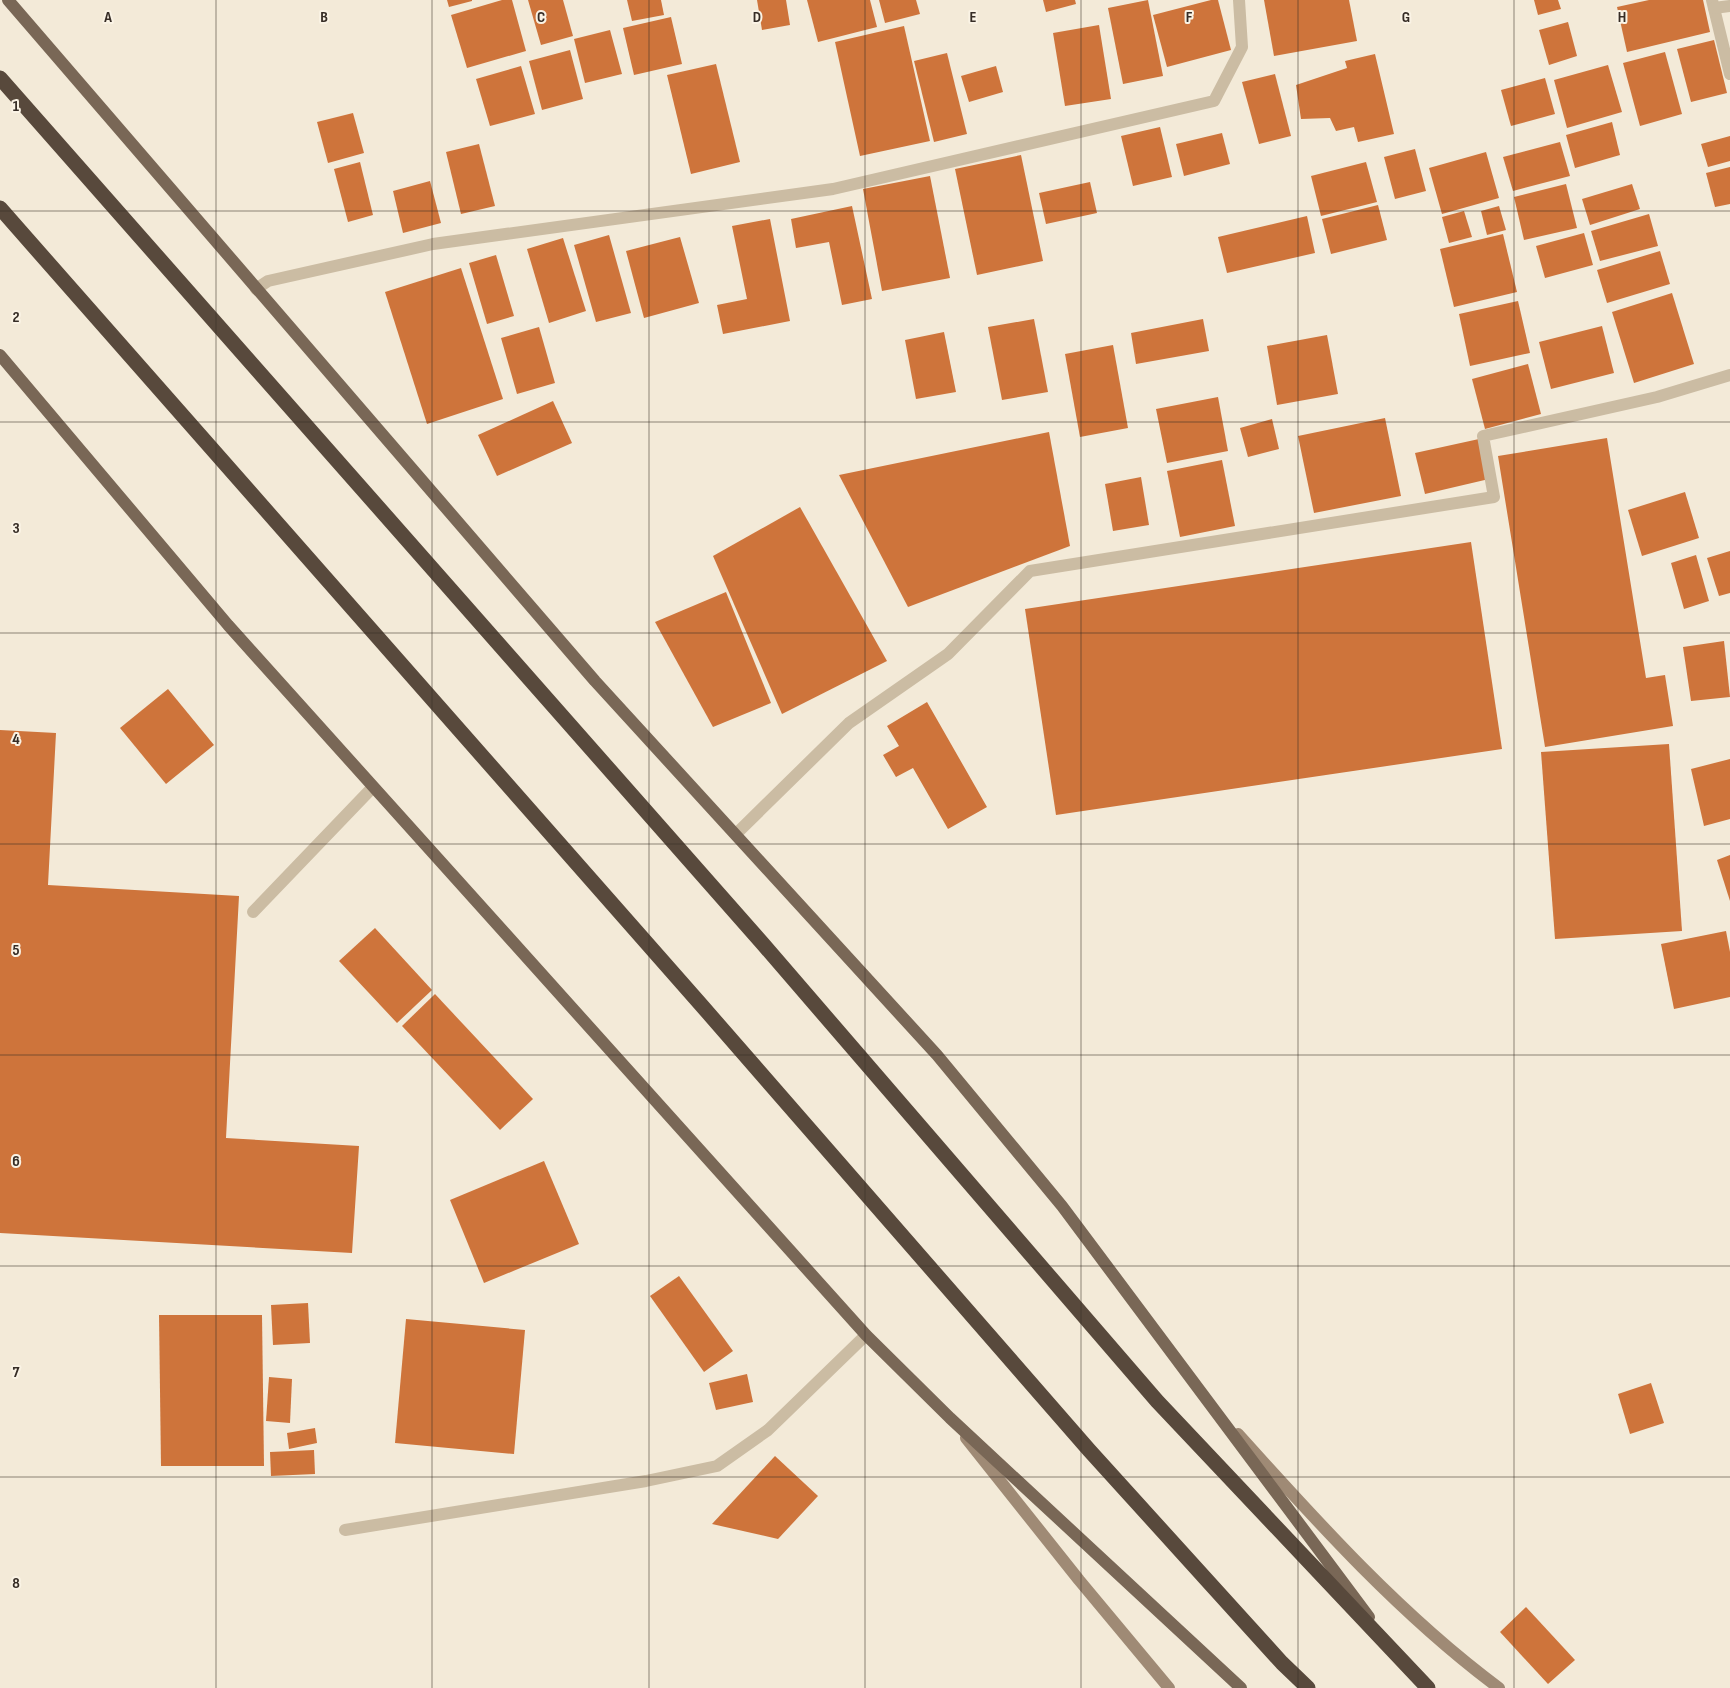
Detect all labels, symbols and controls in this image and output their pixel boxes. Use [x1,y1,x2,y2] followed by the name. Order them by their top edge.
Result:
[103,8,112,27] text: A
[320,8,328,27] text: B
[537,8,545,27] text: C
[753,8,761,27] text: D
[970,8,977,27] text: E
[1186,8,1193,27] text: F
[1402,8,1410,27] text: G
[1618,8,1626,27] text: H
[13,97,20,116] text: 1
[12,308,20,327] text: 2
[12,519,20,538] text: 3
[12,730,20,749] text: 4
[12,941,20,960] text: 5
[12,1152,20,1171] text: 6
[13,1363,20,1382] text: 7
[12,1574,20,1593] text: 8

